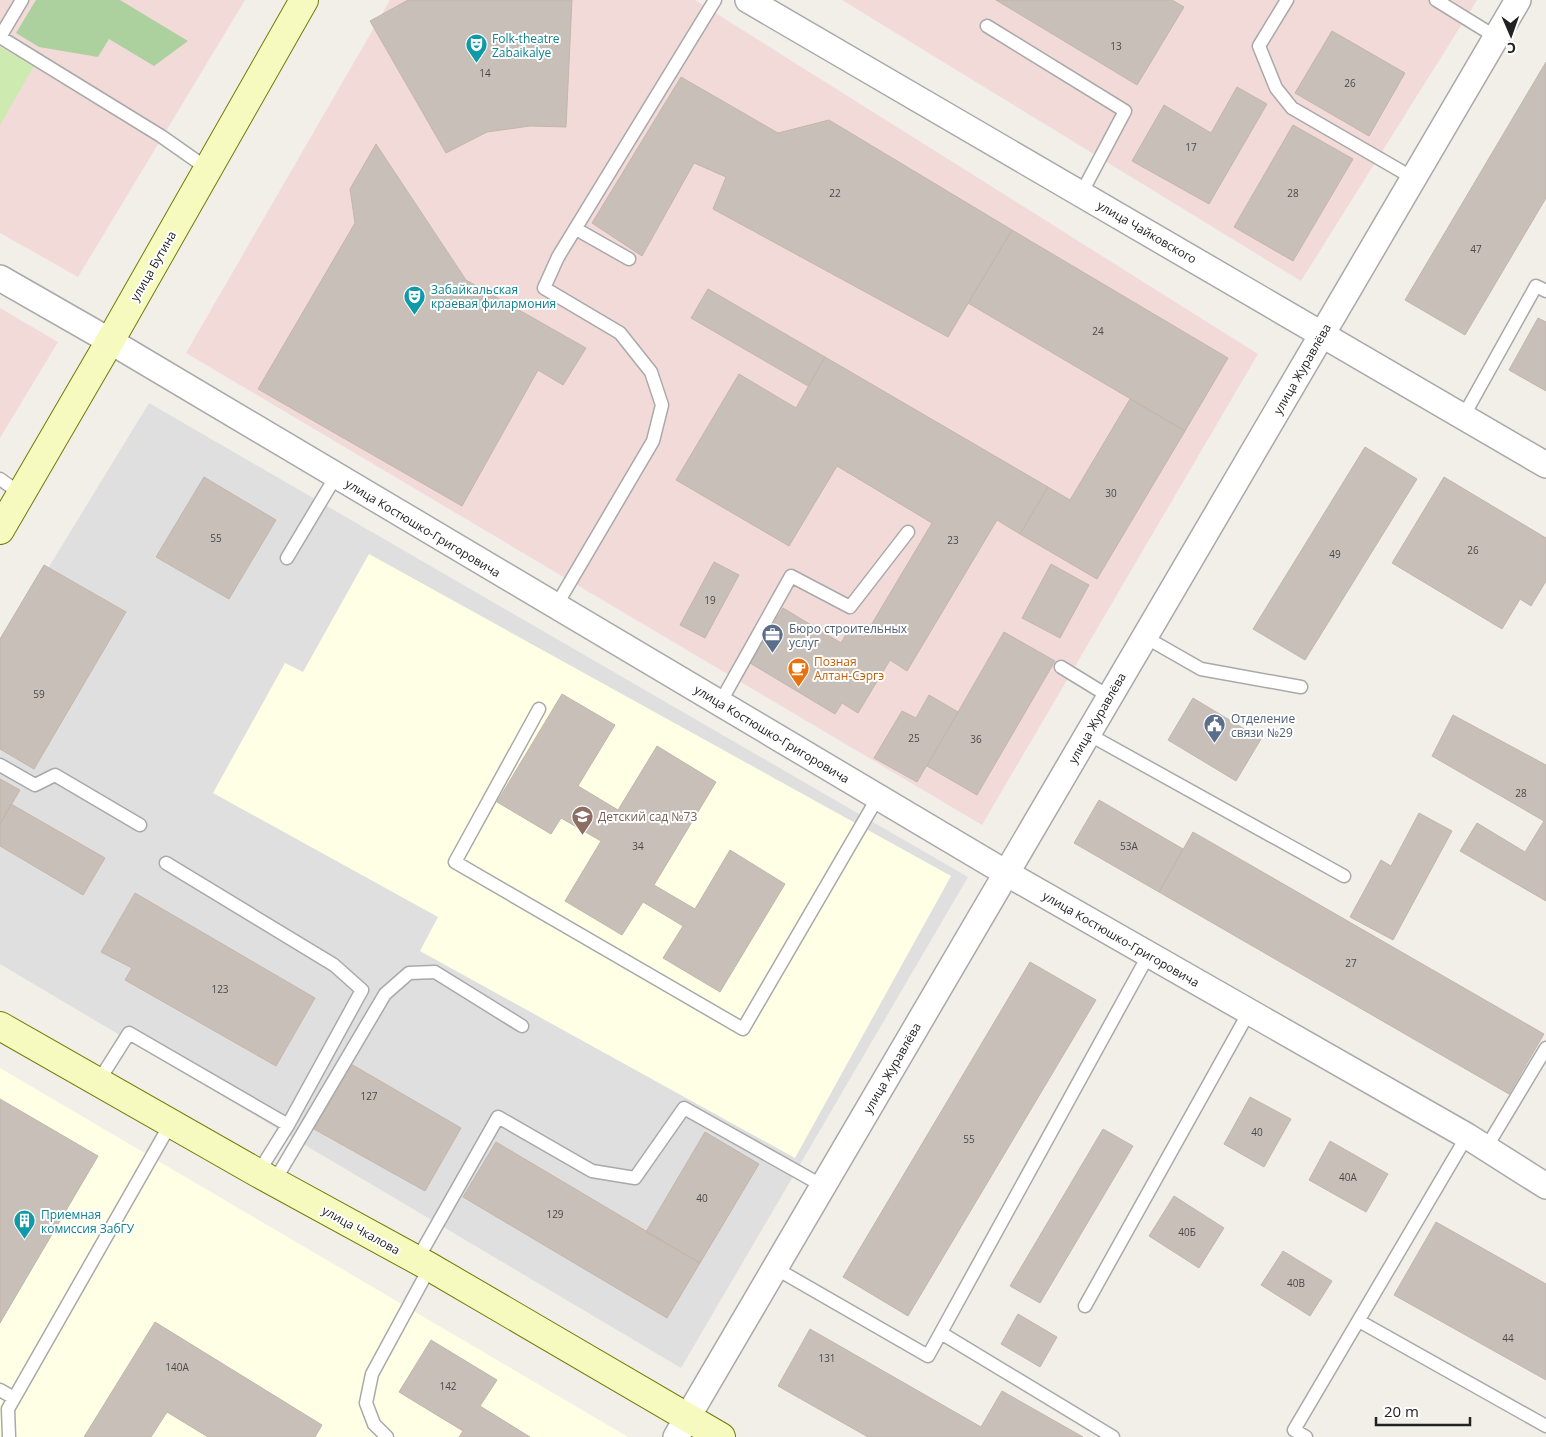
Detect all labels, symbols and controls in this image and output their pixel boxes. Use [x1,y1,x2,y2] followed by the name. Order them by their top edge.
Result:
[1486,10,1536,60] north arrow
[492,30,560,61] place label: Folk-theatre Zabaikalye
[464,33,488,64] theatre icon: Folk-theatre Zabaikalye
[1110,39,1122,53] house number: 13
[1507,39,1516,58] text: С
[479,66,491,80] house number: 14
[1344,76,1356,90] house number: 26
[1185,140,1197,154] house number: 17
[829,186,841,200] house number: 22
[1287,186,1299,200] house number: 28
[1094,197,1200,267] street label: улица Чайковского
[126,228,180,304] street label: улица Бутина
[1470,242,1482,256] house number: 47
[431,281,556,312] place label: Забайкальская краевая филармония
[403,284,427,315] theatre icon: Забайкальская краевая филармония
[1269,321,1335,417] street label: улица Журавлёва
[1092,324,1104,338] house number: 24
[342,475,504,581] street label: улица Костюшко-Григоровича
[1105,486,1117,500] house number: 30
[210,531,222,545] house number: 55
[947,533,959,547] house number: 23
[1467,543,1479,557] house number: 26
[1329,547,1341,561] house number: 49
[704,593,716,607] house number: 19
[789,620,908,651] place label: Бюро строительных услуг
[761,623,785,654] office icon: Бюро строительных услуг
[814,653,884,684] place label: Позная Алтан-Сэргэ
[786,656,810,687] cafe icon: Позная Алтан-Сэргэ
[1064,670,1130,766] street label: улица Журавлёва
[691,681,853,787] street label: улица Костюшко-Григоровича
[33,687,45,701] house number: 59
[1231,710,1295,741] place label: Отделение связи №29
[1203,713,1227,744] public building icon: Отделение связи №29
[908,731,920,745] house number: 25
[970,732,982,746] house number: 36
[1515,786,1527,800] house number: 28
[570,804,594,835] school or university icon: Детский сад №73
[598,808,697,825] place label: Детский сад №73
[632,839,644,853] house number: 34
[1120,839,1139,853] house number: 53А
[1040,887,1202,991] street label: улица Костюшко-Григоровича
[1345,956,1357,970] house number: 27
[211,982,229,996] house number: 123
[859,1020,925,1116] street label: улица Журавлёва
[360,1089,378,1103] house number: 127
[1251,1125,1263,1139] house number: 40
[963,1132,975,1146] house number: 55
[1339,1170,1358,1184] house number: 40А
[696,1191,708,1205] house number: 40
[319,1202,403,1258] street label: улица Чкалова
[41,1206,135,1237] place label: Приемная комиссия ЗабГУ
[546,1207,564,1221] house number: 129
[13,1209,37,1240] building icon: Приемная комиссия ЗабГУ
[1178,1225,1196,1239] house number: 40Б
[1287,1276,1305,1290] house number: 40В
[1502,1331,1514,1345] house number: 44
[818,1351,836,1365] house number: 131
[165,1360,189,1374] house number: 140А
[439,1379,457,1393] house number: 142
[1376,1394,1470,1426] scale bar
[1384,1401,1419,1421] text: 20 m

